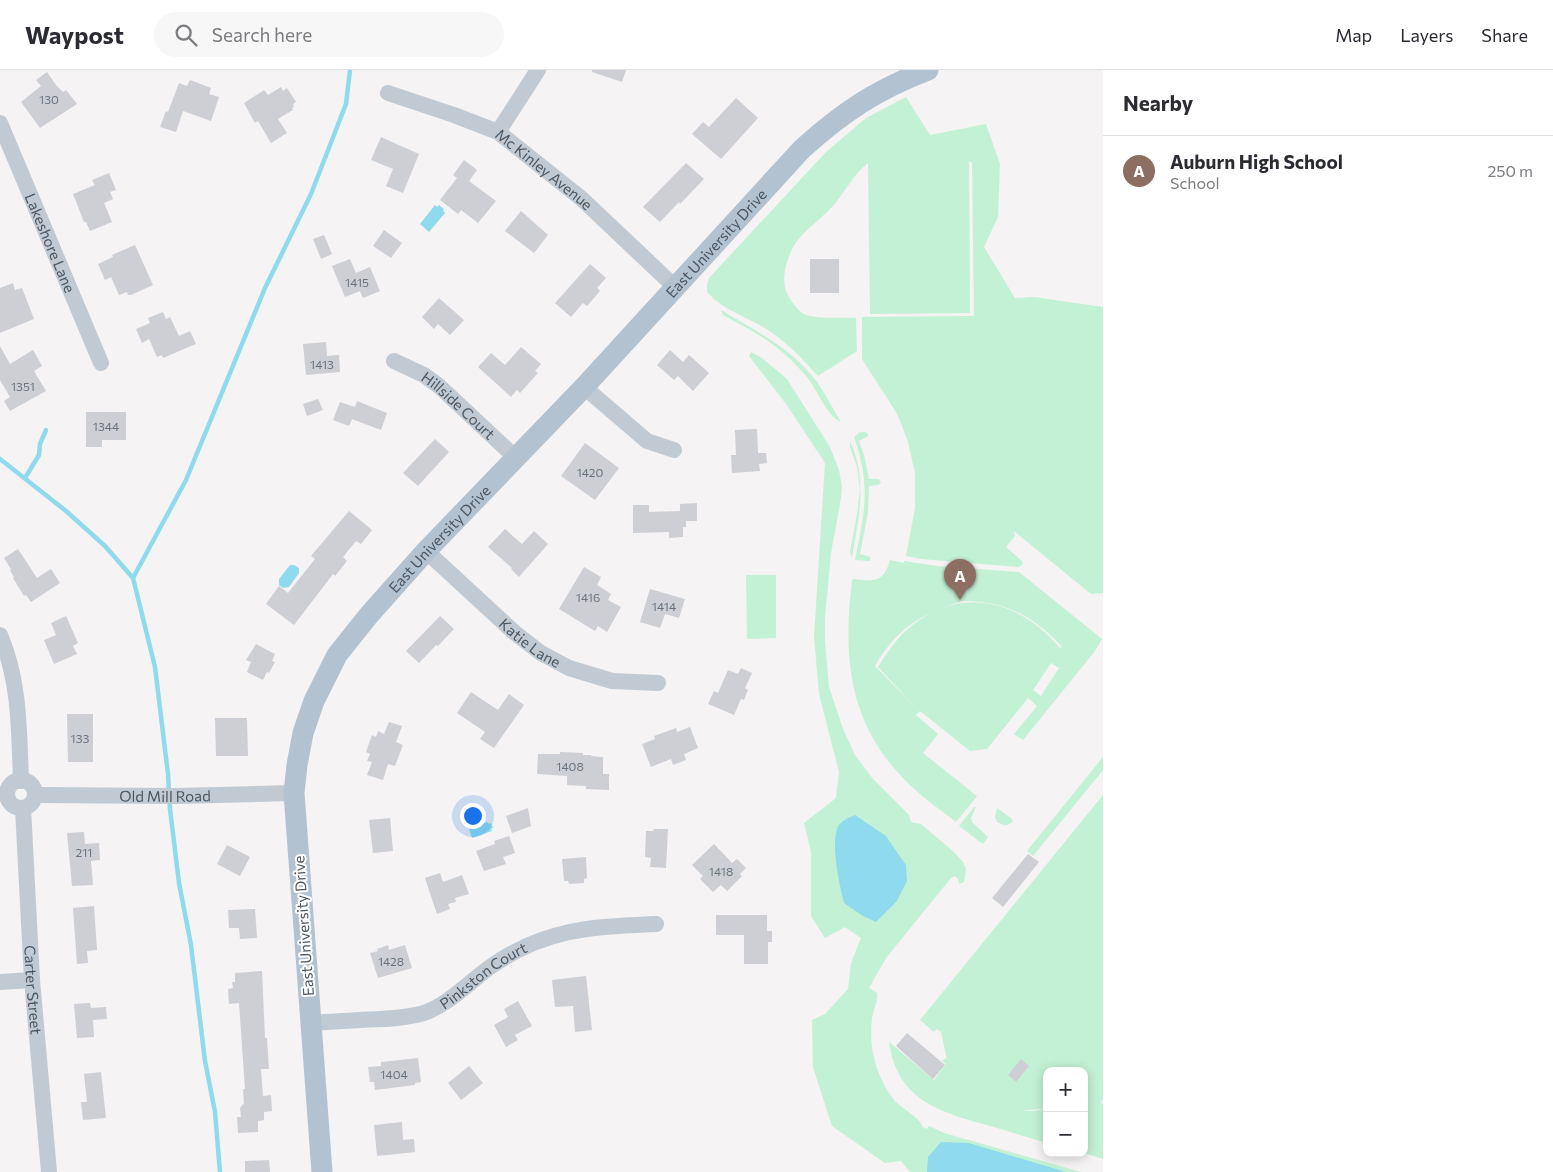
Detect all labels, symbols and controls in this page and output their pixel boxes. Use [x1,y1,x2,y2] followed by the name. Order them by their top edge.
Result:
[154,12,504,57] search box
[25,20,124,49] text: Waypost
[172,21,200,49] icon: search
[212,23,312,46] text: Search here
[1335,24,1372,46] text: Map
[1400,24,1453,46] text: Layers
[1481,24,1528,46] text: Share
[1123,90,1193,115] text: Nearby
[39,92,59,106] house number: 130
[492,125,597,214] street label: Mc Kinley Avenue
[1170,150,1343,173] text: Auburn High School
[1133,161,1145,180] text: A
[1487,161,1533,180] text: 250 m
[1170,173,1220,192] text: School
[662,185,770,301] street label: East University Drive
[22,190,79,295] street label: Lakeshore Lane
[345,275,369,289] house number: 1415
[310,357,334,371] house number: 1413
[418,367,499,443] street label: Hillside Court
[11,379,35,393] house number: 1351
[93,419,119,433] house number: 1344
[577,465,603,479] house number: 1420
[384,481,494,596] street label: East University Drive
[944,559,976,600] pin: A
[576,590,600,604] house number: 1416
[652,599,676,613] house number: 1414
[496,614,564,671] street label: Katie Lane
[71,731,90,745] house number: 133
[556,759,584,773] house number: 1408
[119,786,211,805] street label: Old Mill Road
[460,803,486,829] your location
[76,845,92,859] house number: 211
[289,855,317,997] street label: East University Drive
[709,864,733,878] house number: 1418
[436,938,530,1012] street label: Pinkston Court
[21,945,46,1035] street label: Carter Street
[378,954,404,968] house number: 1428
[380,1067,408,1081] house number: 1404
[1043,1067,1088,1157] map controls
[1043,1067,1088,1112] button: +
[1043,1112,1088,1157] button: −

